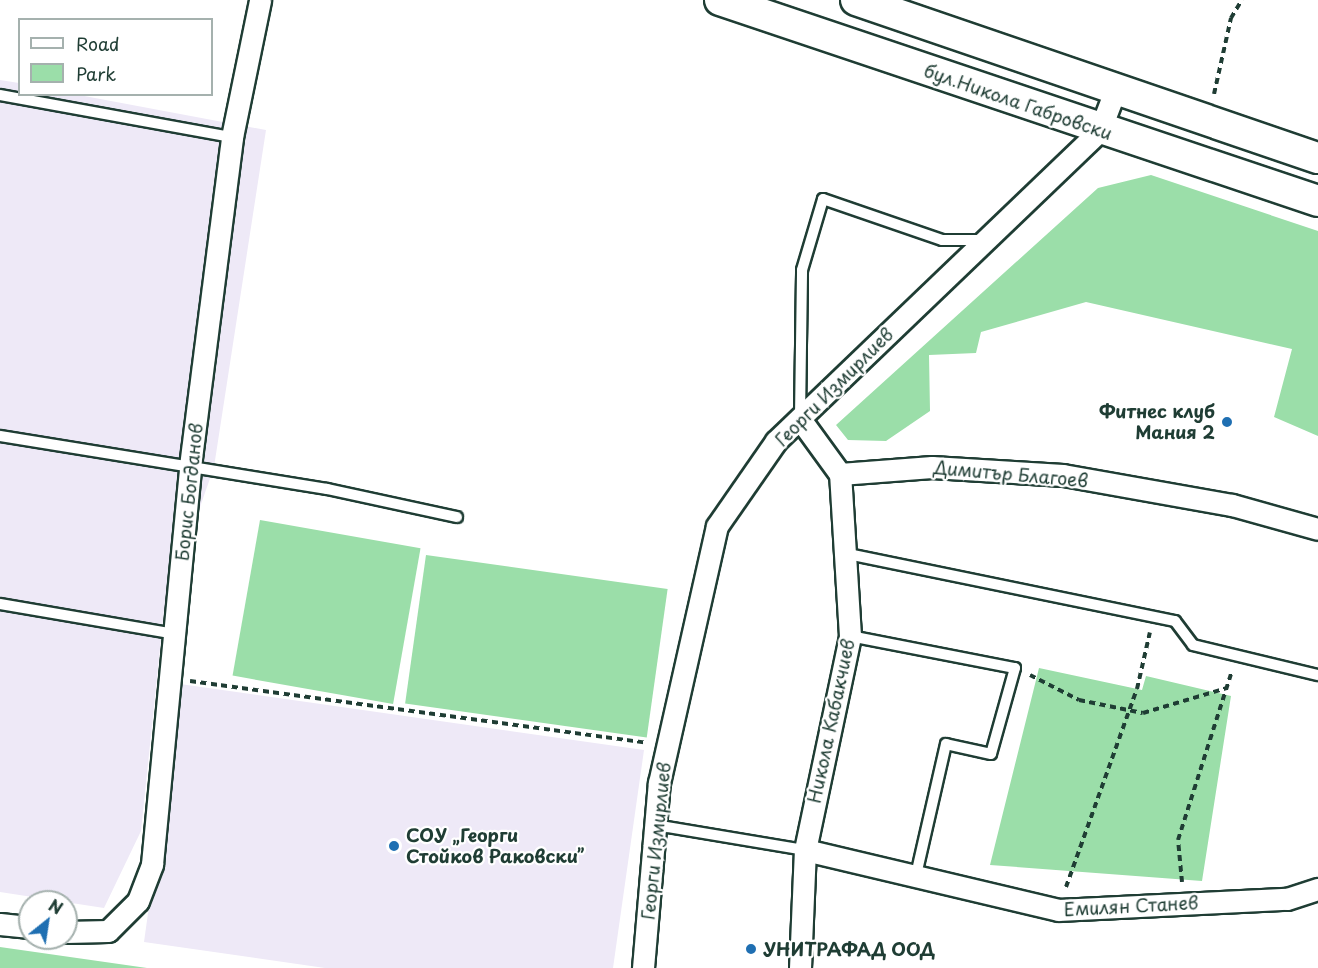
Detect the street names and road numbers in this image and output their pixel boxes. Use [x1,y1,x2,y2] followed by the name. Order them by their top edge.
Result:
[921,60,1115,144] street label: бул.Никола Габровски
[770,323,898,451] street label: Георги Измирлиев
[171,421,207,563] street label: Борис Богданов
[933,456,1089,492] street label: Димитър Благоев
[803,637,859,805] street label: Никола Кабакчиев
[637,760,675,922] street label: Георги Измирлиев
[1063,892,1199,920] street label: Емилян Станев

